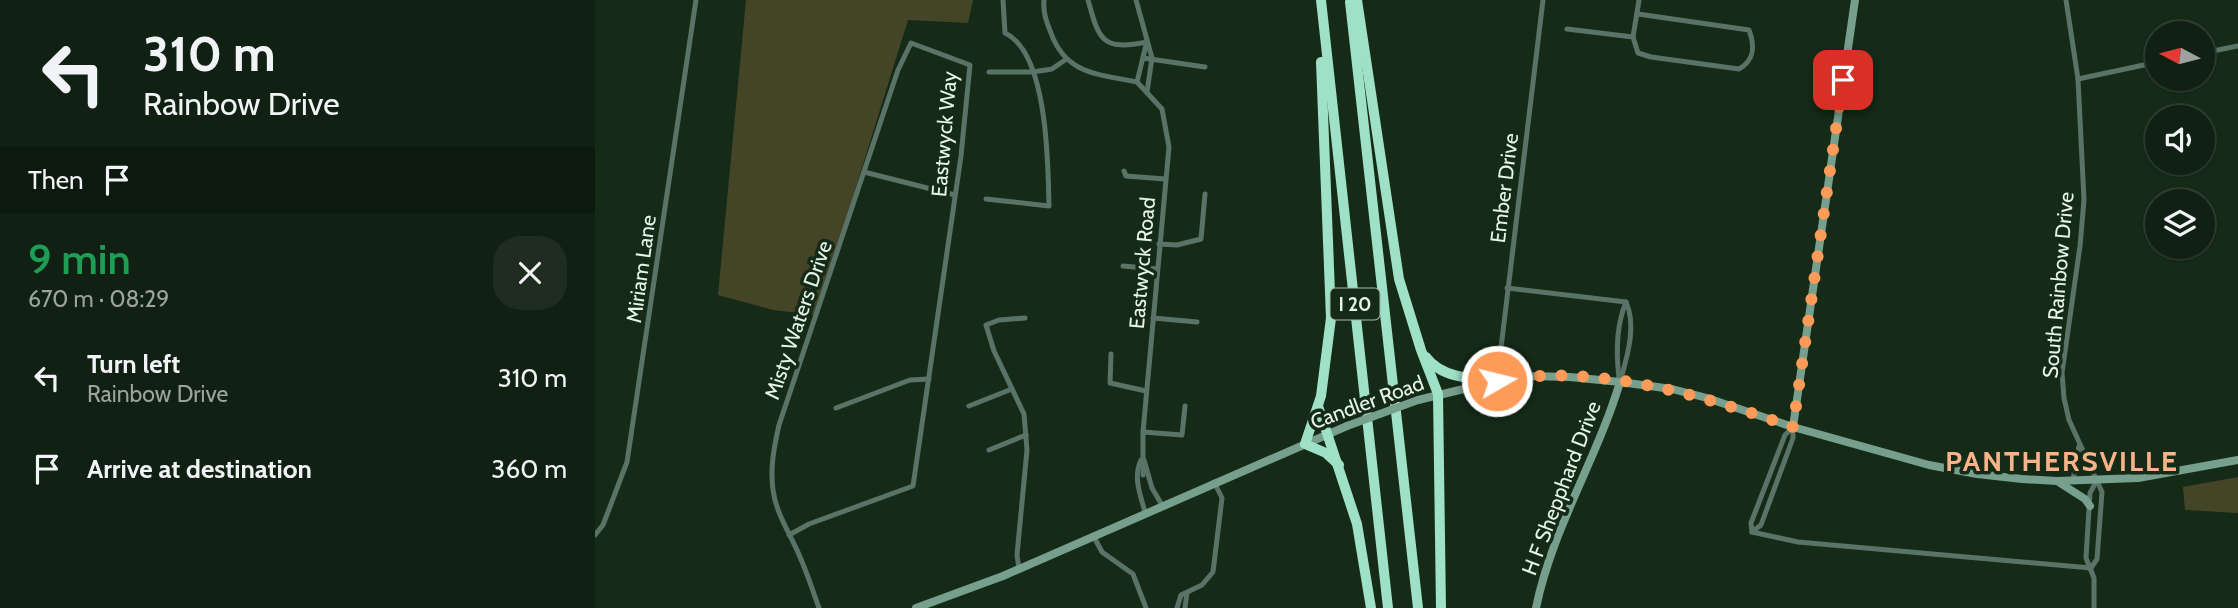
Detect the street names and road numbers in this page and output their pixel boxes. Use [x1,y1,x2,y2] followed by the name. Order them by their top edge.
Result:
[926,70,962,198] street label: Eastwyck Way
[1485,131,1523,244] street label: Ember Drive
[2037,191,2079,379] street label: South Rainbow Drive
[1124,196,1160,330] street label: Eastwyck Road
[621,213,661,325] street label: Miriam Lane
[759,237,837,403] street label: Misty Waters Drive
[1331,288,1379,320] road number: I 20
[1307,370,1427,434] street label: Candler Road
[1516,397,1606,578] street label: H F Shepphard Drive

